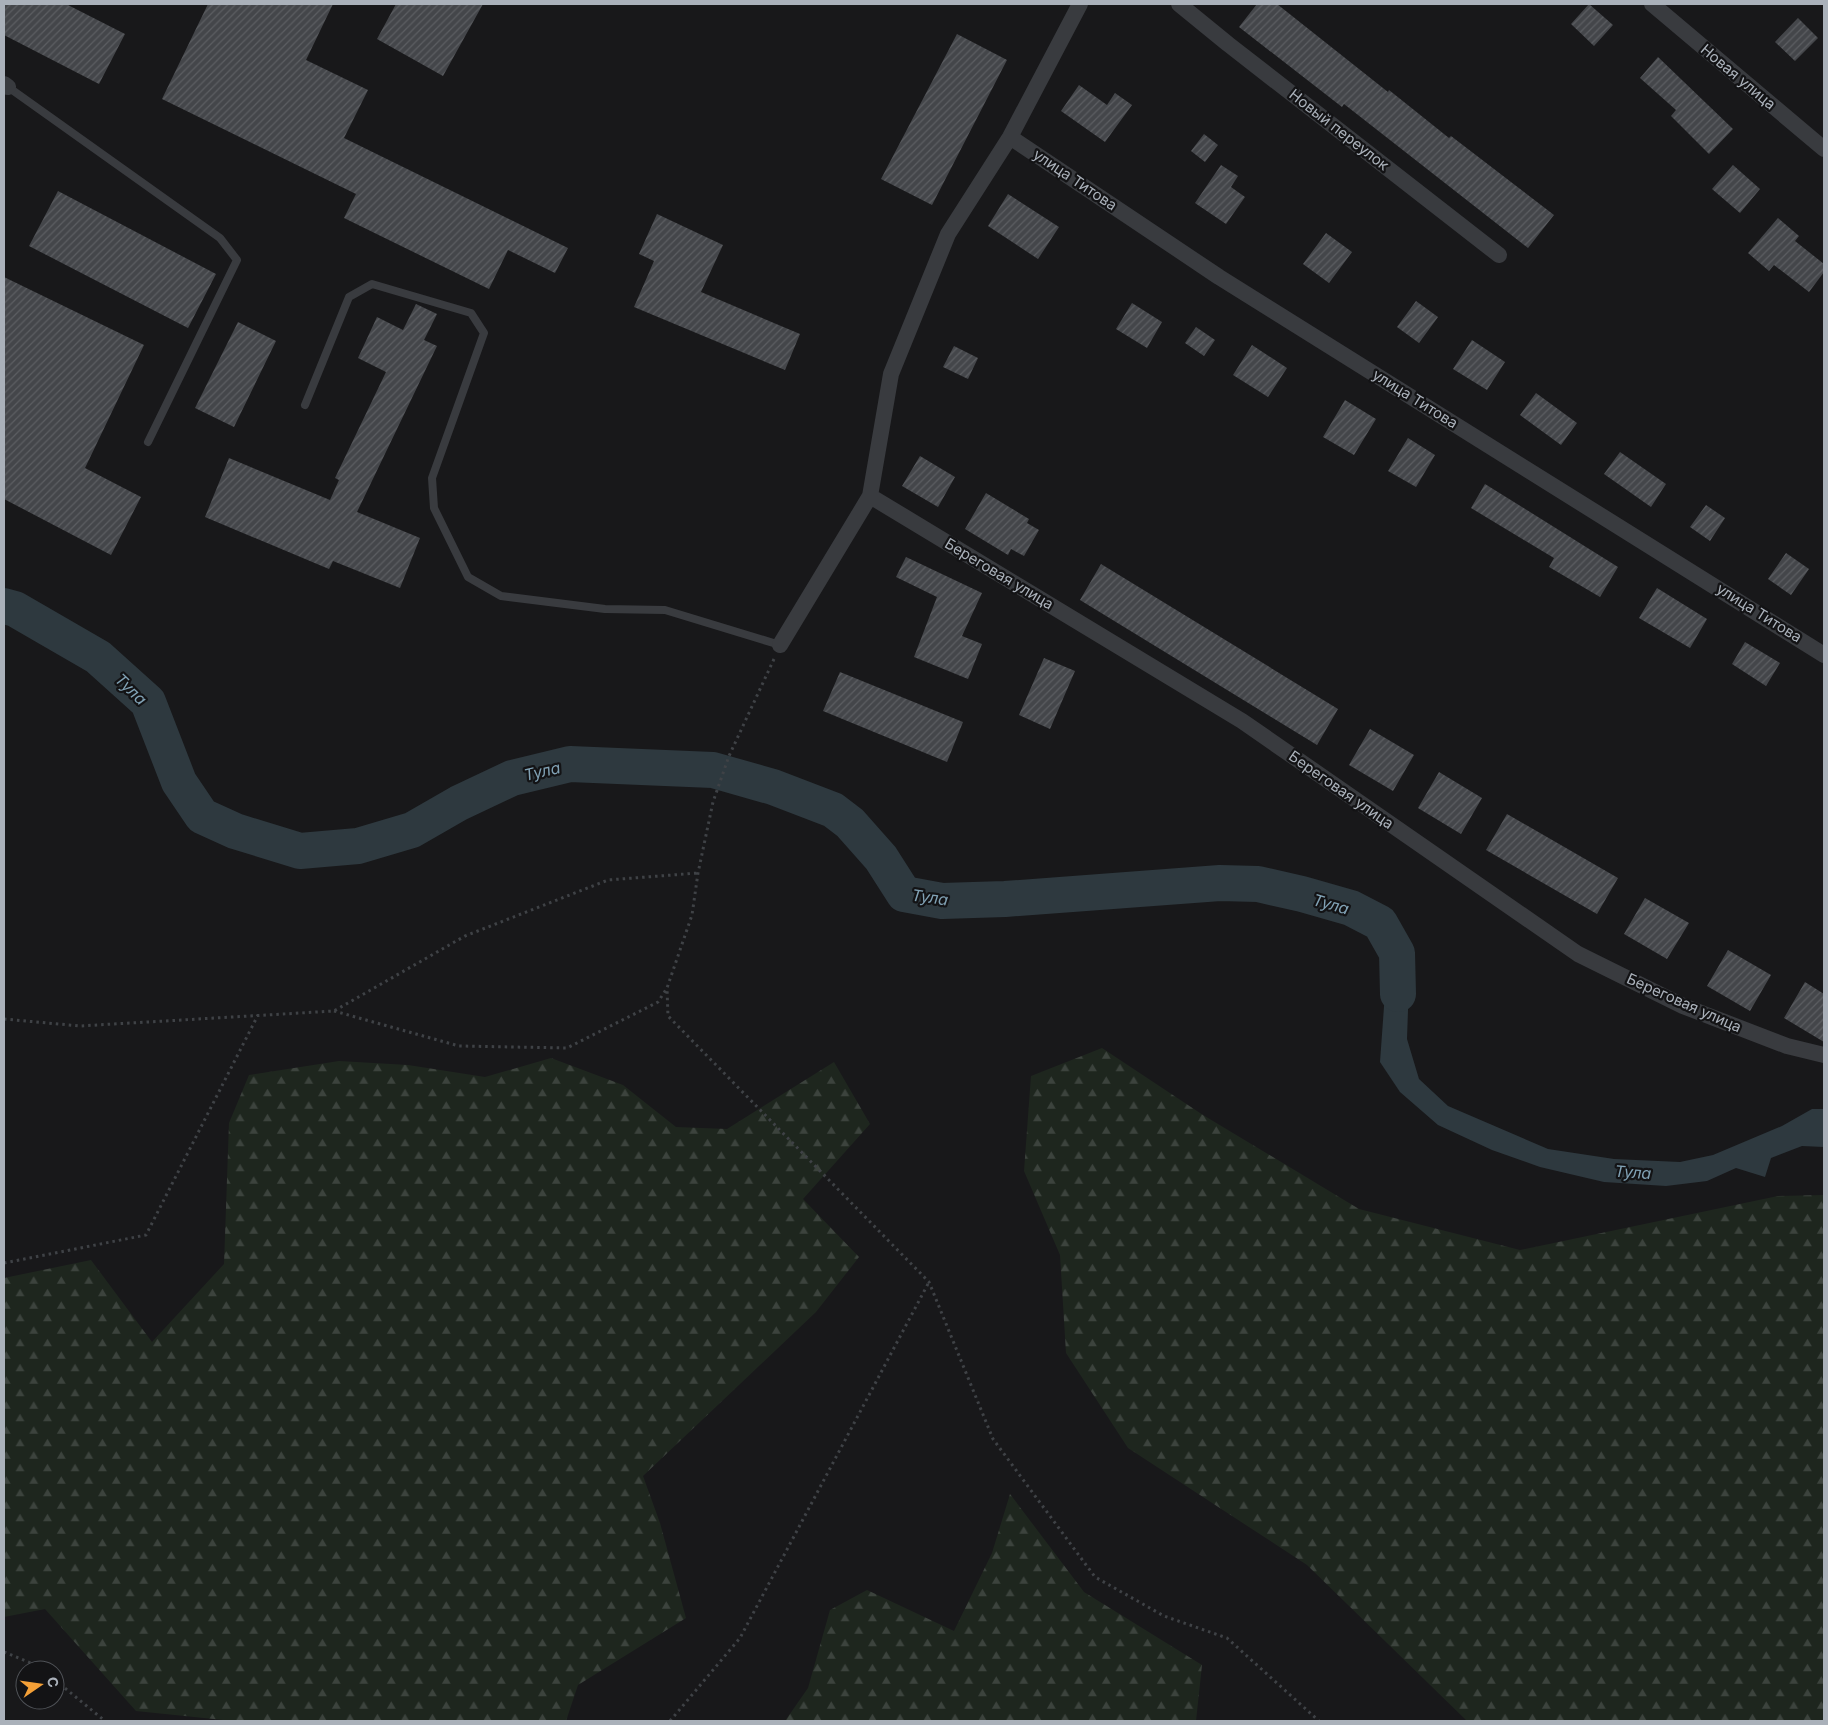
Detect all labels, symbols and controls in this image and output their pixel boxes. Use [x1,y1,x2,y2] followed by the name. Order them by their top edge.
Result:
[1697,40,1780,114] street label: Новая улица
[1286,85,1393,174] street label: Новый переулок
[1030,145,1121,215] street label: улица Титова
[1369,365,1462,432] street label: улица Титова
[941,534,1057,614] street label: Береговая улица
[1713,579,1806,646] street label: улица Титова
[111,669,151,709] water label: Тула
[1285,746,1397,833] street label: Береговая улица
[522,757,562,785] water label: Тула
[910,885,950,909] water label: Тула
[1311,889,1352,919] water label: Тула
[1624,969,1745,1036] street label: Береговая улица
[1614,1161,1652,1183] water label: Тула
[15,1660,65,1710] north arrow
[44,1675,63,1689] text: С

